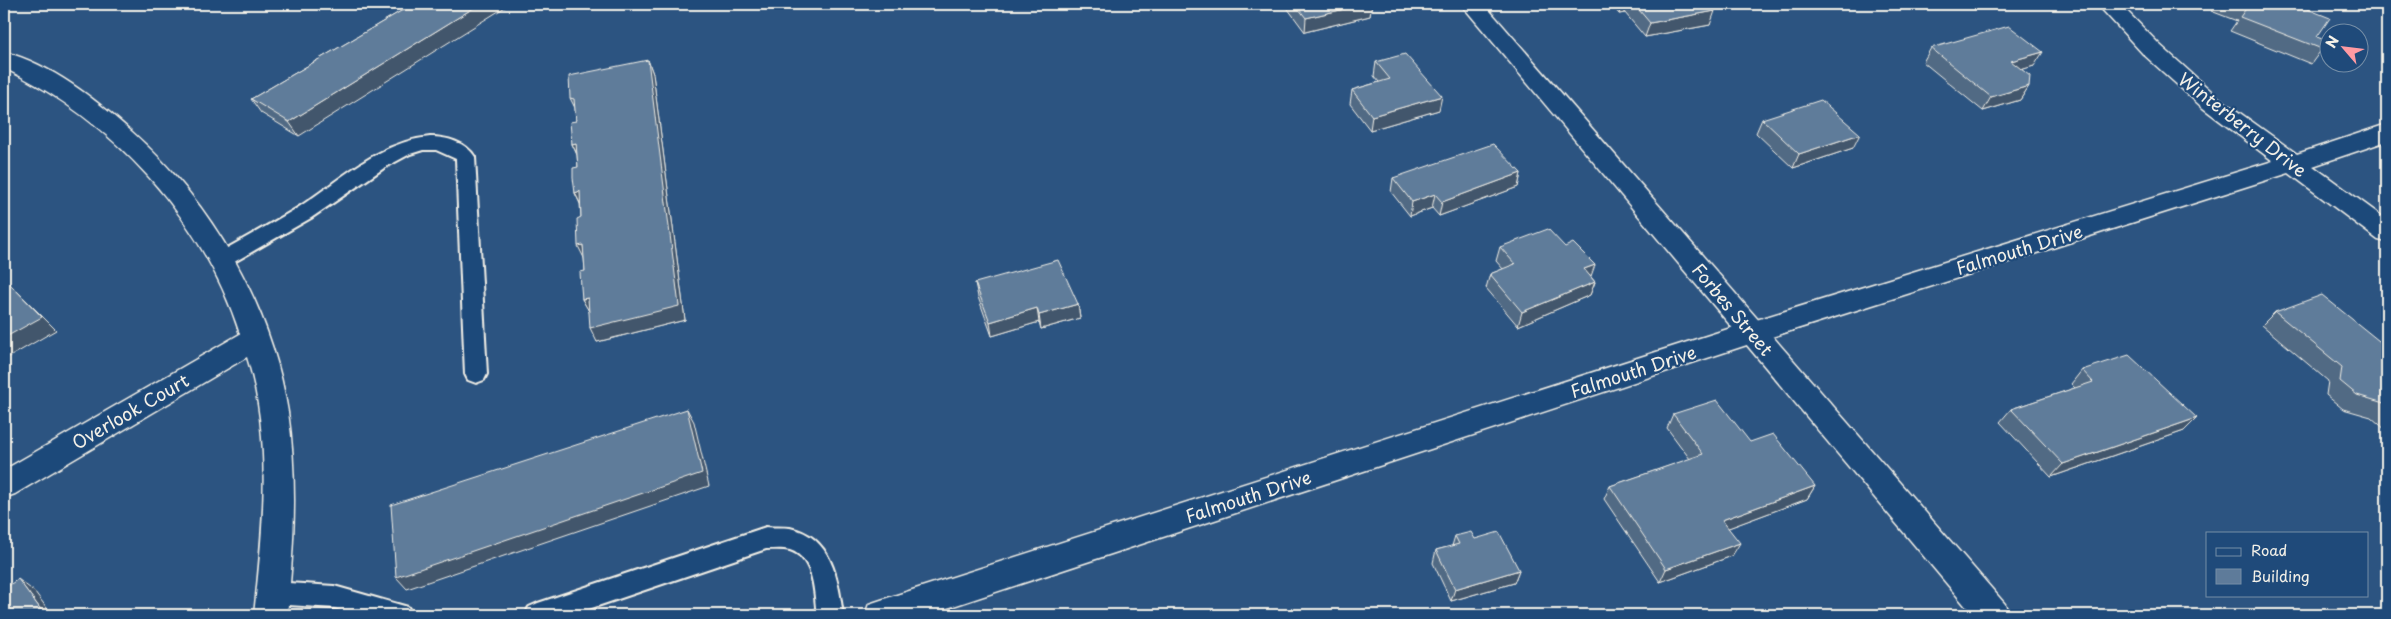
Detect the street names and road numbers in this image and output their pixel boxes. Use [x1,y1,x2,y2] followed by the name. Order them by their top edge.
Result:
[2173,65,2313,183] street label: Winterberry Drive
[1952,217,2086,281] street label: Falmouth Drive
[1686,257,1780,361] street label: Forbes Street
[1566,338,1700,404] street label: Falmouth Drive
[66,366,194,456] street label: Overlook Court
[1181,463,1315,529] street label: Falmouth Drive

